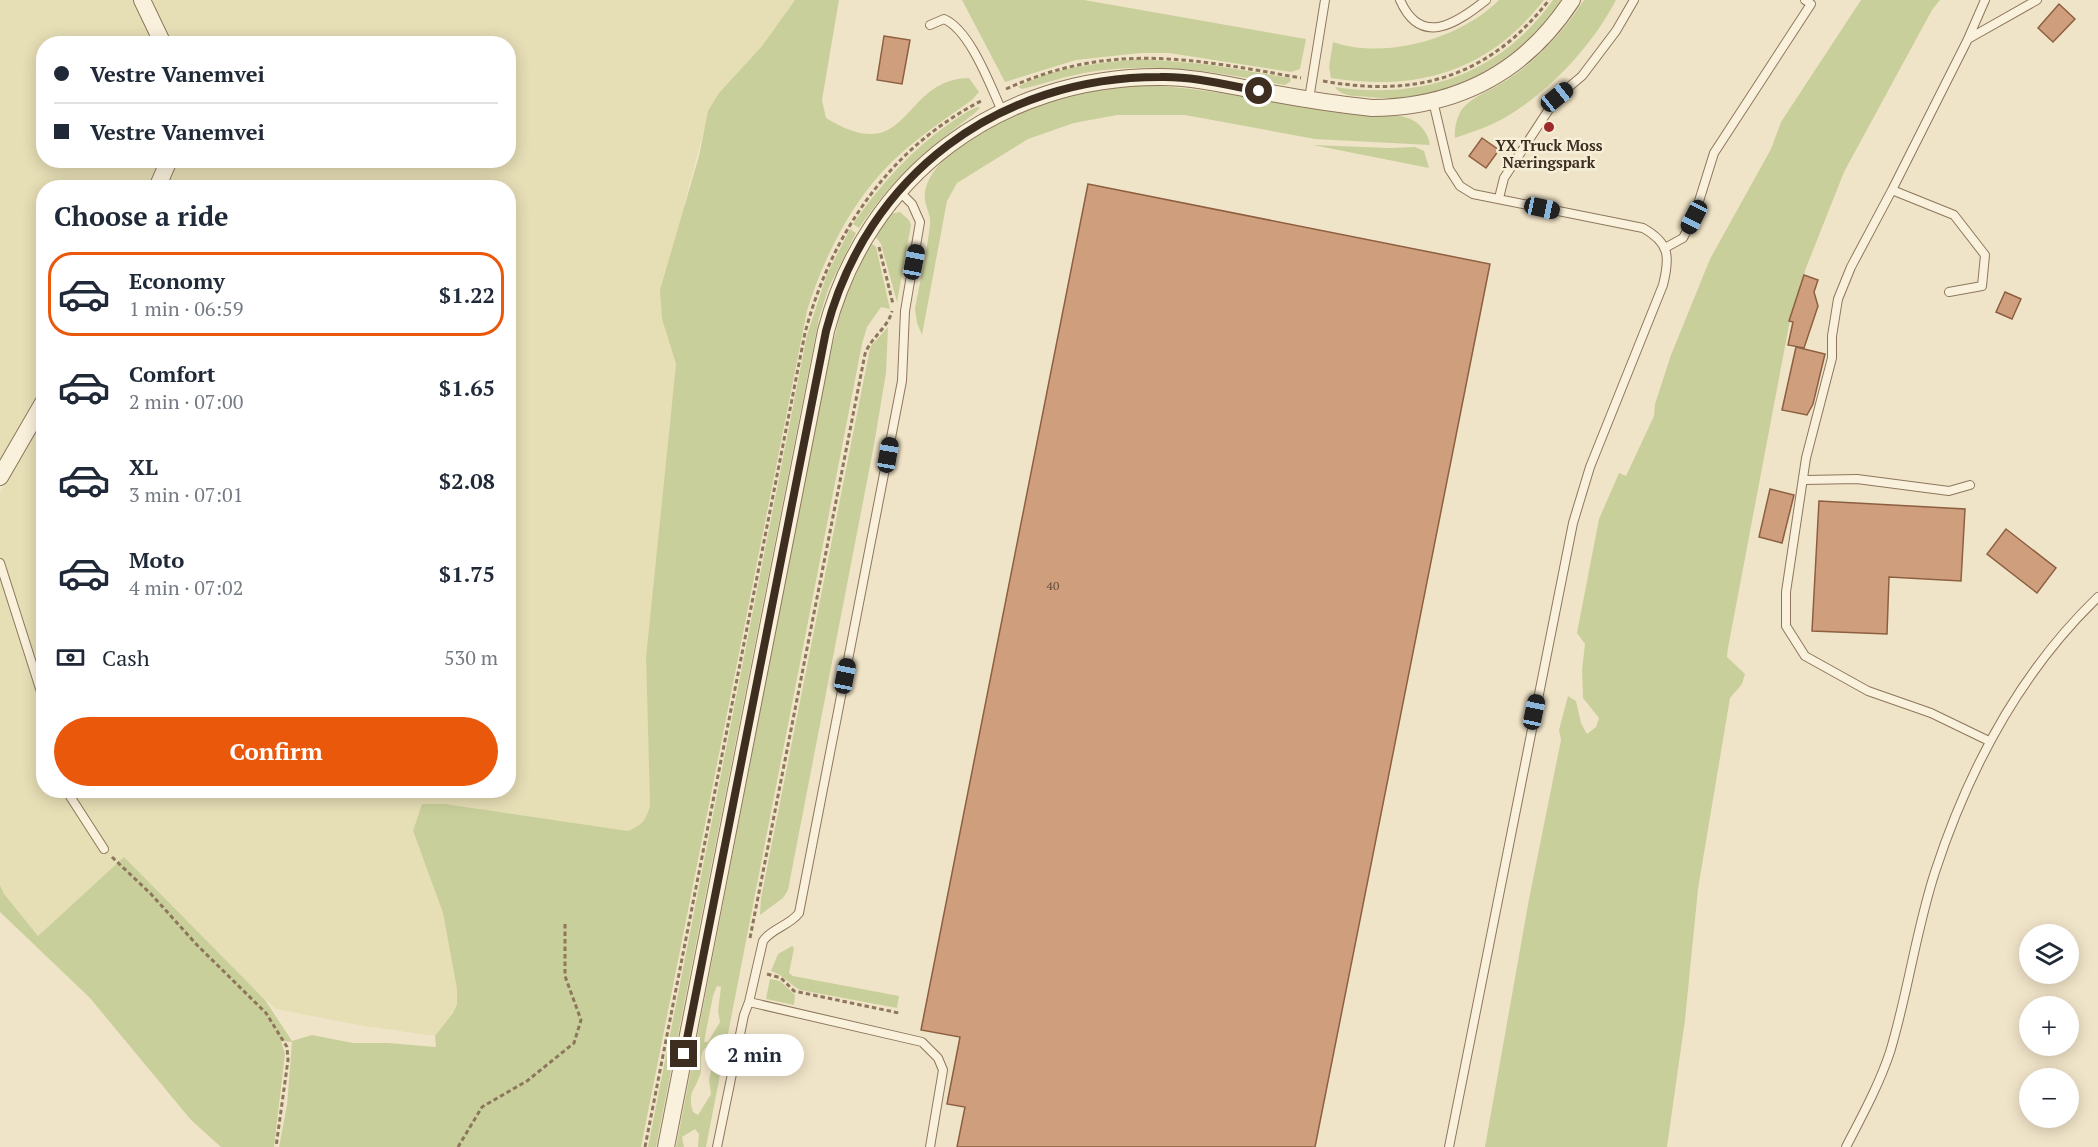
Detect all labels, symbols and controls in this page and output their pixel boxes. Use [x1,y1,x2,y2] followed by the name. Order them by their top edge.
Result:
[90,59,265,88] text: Vestre Vanemvei
[1245,77,1272,104] route start
[1537,79,1577,115] car
[90,117,265,146] text: Vestre Vanemvei
[1542,120,1556,134] marker: YX Truck Moss Næringspark
[1495,135,1603,172] place label: YX Truck Moss Næringspark
[1523,195,1561,221] car
[1678,197,1710,237] car
[54,198,229,234] text: Choose a ride
[902,243,926,281] car
[129,266,225,295] text: Economy
[57,267,111,321] icon: car
[439,280,495,309] text: $1.22
[129,295,243,322] text: 1 min · 06:59
[129,359,215,388] text: Comfort
[57,360,111,414] icon: car
[439,373,495,402] text: $1.65
[129,388,243,415] text: 2 min · 07:00
[876,436,900,474] car
[129,452,158,481] text: XL
[57,453,111,507] icon: car
[439,466,495,495] text: $2.08
[129,481,243,508] text: 3 min · 07:01
[129,545,184,574] text: Moto
[57,546,111,600] icon: car
[439,559,495,588] text: $1.75
[129,574,243,601] text: 4 min · 07:02
[1047,578,1059,593] house number: 40
[54,641,87,674] icon: cash
[102,643,150,672] text: Cash
[444,644,498,671] text: 530 m
[833,657,857,695] car
[1521,693,1547,731] car
[54,717,498,786] button: Confirm
[2019,924,2079,1128] map controls
[2019,924,2079,984] button: layers
[2019,996,2079,1056] button: +
[705,1033,804,1075] callout: 2 min
[670,1040,697,1067] route end
[727,1041,782,1068] text: 2 min
[2019,1068,2079,1128] button: −

